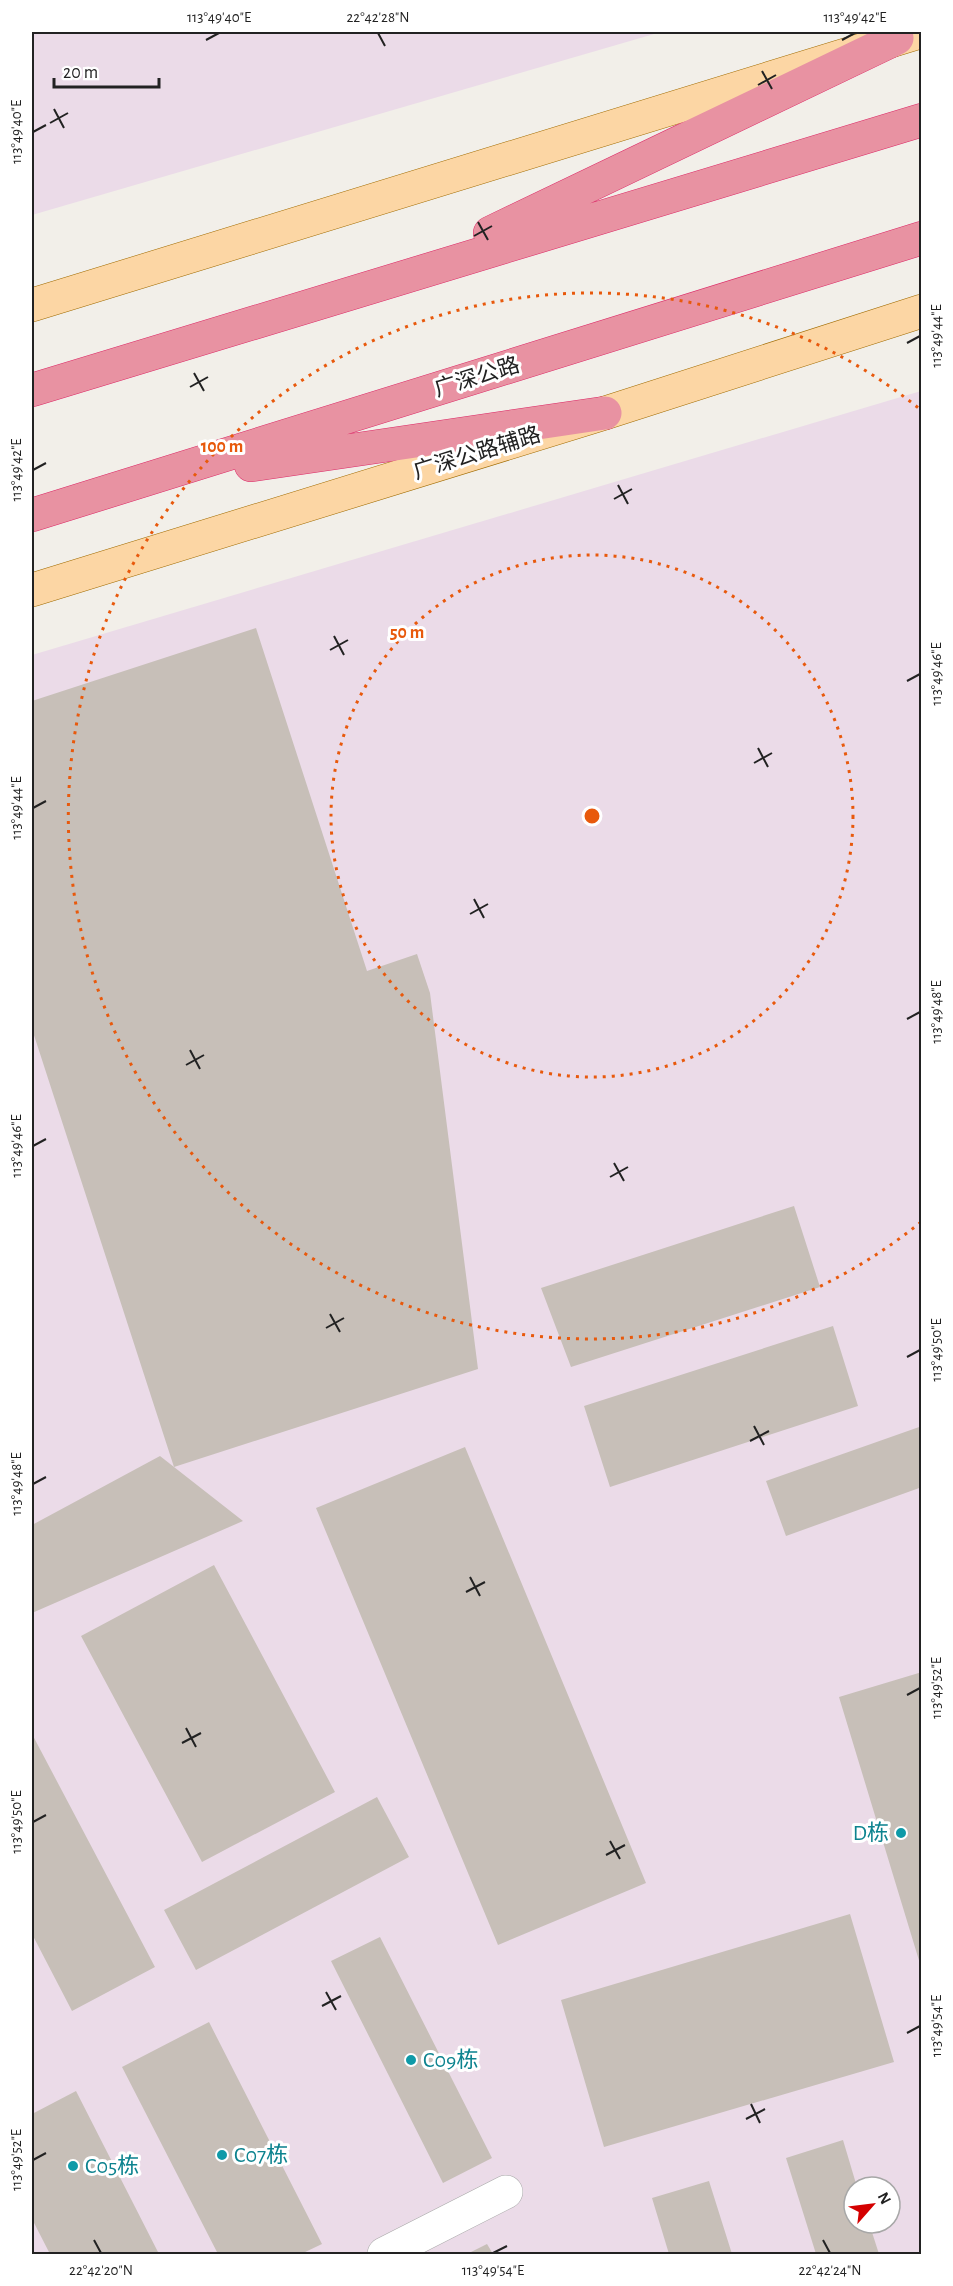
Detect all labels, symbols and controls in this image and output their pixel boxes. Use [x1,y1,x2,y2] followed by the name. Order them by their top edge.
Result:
[187,10,251,25] text: 113°49'40"E
[347,10,409,25] text: 22°42'28"N
[823,10,887,25] text: 113°49'42"E
[54,51,159,89] scale bar
[63,64,98,82] text: 20 m
[9,100,24,164] text: 113°49'40"E
[929,304,944,368] text: 113°49'44"E
[431,353,522,400] street label: 广深公路
[410,422,543,483] street label: 广深公路辅路
[9,438,24,502] text: 113°49'42"E
[201,438,243,456] text: 100 m
[390,624,424,642] text: 50 m
[929,642,944,706] text: 113°49'46"E
[9,776,24,840] text: 113°49'44"E
[582,806,602,826] centre of rings
[929,980,944,1044] text: 113°49'48"E
[9,1114,24,1178] text: 113°49'46"E
[929,1318,944,1382] text: 113°49'50"E
[9,1452,24,1516] text: 113°49'48"E
[929,1657,944,1719] text: 113°49'52"E
[9,1790,24,1854] text: 113°49'50"E
[853,1821,889,1844] place label: D栋
[894,1826,908,1840] marker: D栋
[929,1995,944,2057] text: 113°49'54"E
[423,2048,478,2071] place label: C09栋
[404,2053,418,2067] marker: C09栋
[9,2129,24,2191] text: 113°49'52"E
[234,2143,288,2166] place label: C07栋
[215,2148,229,2162] marker: C07栋
[85,2154,139,2177] place label: C05栋
[66,2159,80,2173] marker: C05栋
[842,2175,902,2235] north arrow
[875,2190,894,2207] text: N
[69,2263,133,2278] text: 22°42'20"N
[462,2263,524,2278] text: 113°49'54"E
[798,2263,862,2278] text: 22°42'24"N

